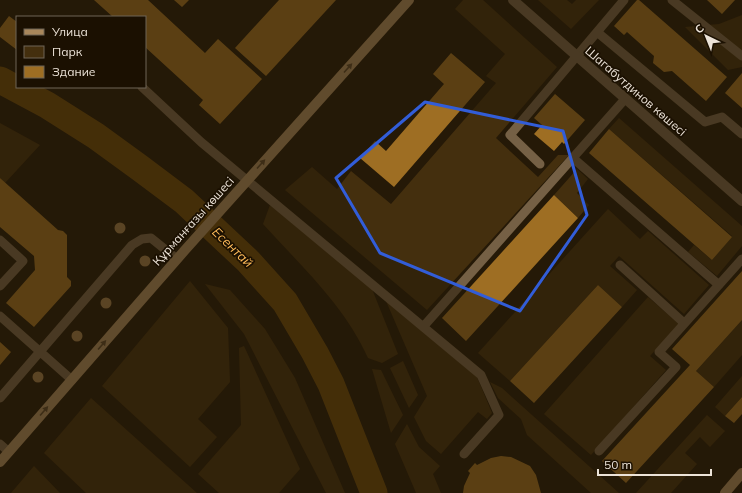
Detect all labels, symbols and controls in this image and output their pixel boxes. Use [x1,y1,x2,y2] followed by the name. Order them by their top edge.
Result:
[16,16,146,88] legend
[686,16,726,56] north arrow
[692,21,707,36] text: С
[51,24,88,39] text: Улица
[582,43,690,139] street label: Шагабутдинов көшесі
[52,44,83,59] text: Парк
[344,63,353,73] one-way arrow
[52,64,96,79] text: Здание
[257,159,266,170] one-way arrow
[149,173,237,269] street label: Құрманғазы көшесі
[209,224,257,271] water label: Есентай
[98,340,107,350] one-way arrow
[40,406,49,416] one-way arrow
[598,451,711,477] scale bar
[604,457,632,472] text: 50 m

